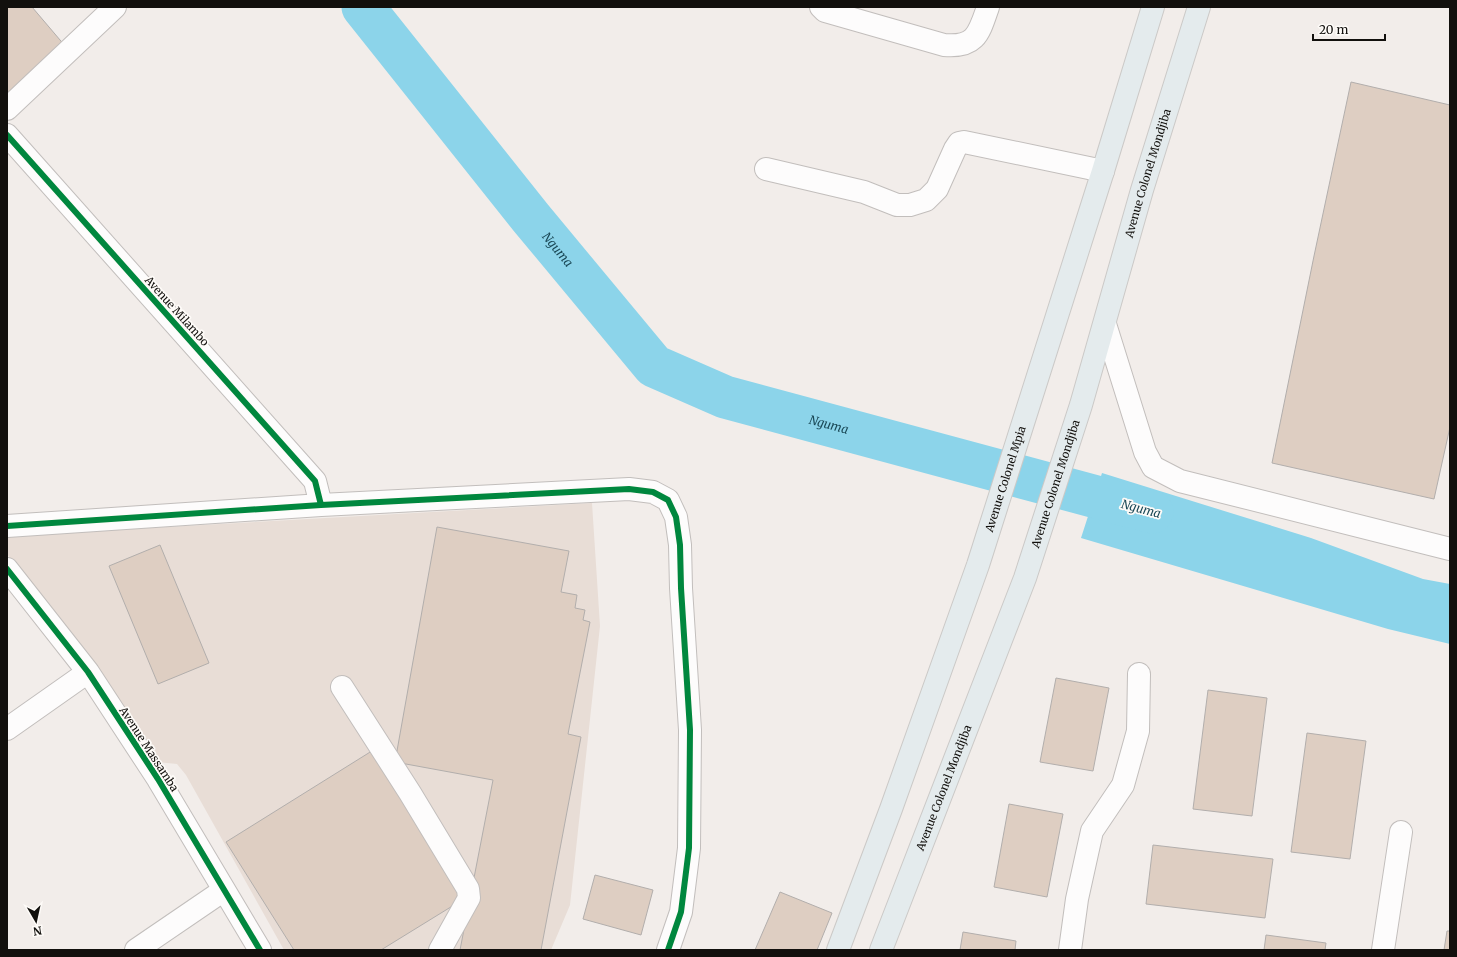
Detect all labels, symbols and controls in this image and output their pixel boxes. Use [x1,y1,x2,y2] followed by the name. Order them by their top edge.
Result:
[1313,16,1385,42] scale bar
[1319,22,1348,37] text: 20 m
[1122,107,1174,240] street label: Avenue Colonel Mondjiba
[539,229,577,270] water label: Nguma
[141,272,212,349] street label: Avenue Milambo
[807,412,850,437] water label: Nguma
[1028,418,1083,551] street label: Avenue Colonel Mondjiba
[982,424,1029,535] street label: Avenue Colonel Mpia
[1120,496,1163,521] water label: Nguma
[116,703,182,794] street label: Avenue Massamba
[913,723,975,854] street label: Avenue Colonel Mondjiba
[16,901,56,941] north arrow
[32,923,43,939] text: N

